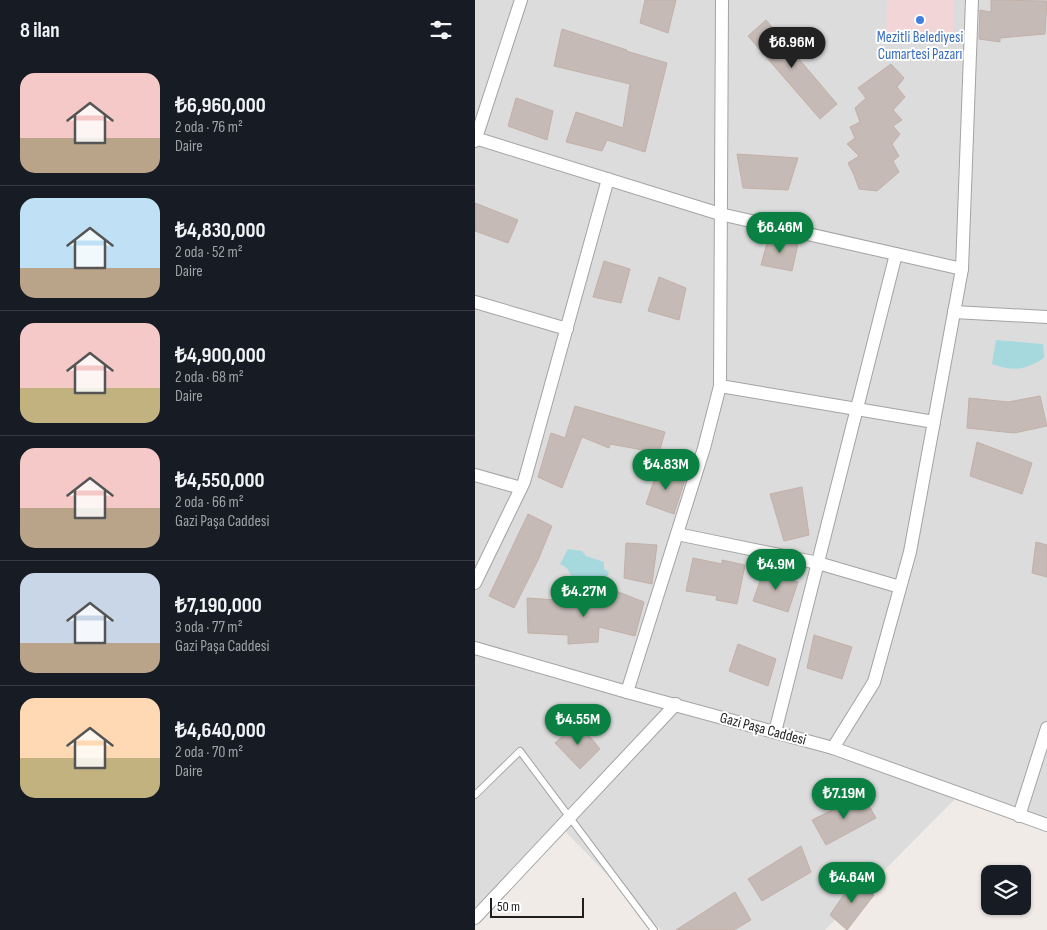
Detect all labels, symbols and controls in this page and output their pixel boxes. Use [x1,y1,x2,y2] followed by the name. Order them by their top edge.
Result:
[914,14,926,26] marker: Mezitli Belediyesi Cumartesi Pazarı
[427,16,455,44] icon: filters
[20,18,60,43] text: 8 ilan
[751,27,833,69] pin: ₺6.96M
[877,28,963,64] place label: Mezitli Belediyesi Cumartesi Pazarı
[769,33,815,52] text: ₺6.96M
[60,93,120,153] icon: home
[175,93,266,118] text: ₺6,960,000
[175,118,243,137] text: 2 oda · 76 m²
[175,137,203,156] text: Daire
[739,212,821,254] pin: ₺6.46M
[60,218,120,278] icon: home
[175,218,265,243] text: ₺4,830,000
[757,218,803,237] text: ₺6.46M
[175,243,243,262] text: 2 oda · 52 m²
[175,262,203,281] text: Daire
[60,343,120,403] icon: home
[175,343,266,368] text: ₺4,900,000
[175,368,244,387] text: 2 oda · 68 m²
[175,387,203,406] text: Daire
[625,448,707,491] pin: ₺4.83M
[643,455,689,474] text: ₺4.83M
[60,468,120,528] icon: home
[175,468,265,493] text: ₺4,550,000
[175,493,244,512] text: 2 oda · 66 m²
[175,512,270,531] text: Gazi Paşa Caddesi
[741,548,811,591] pin: ₺4.9M
[757,555,795,574] text: ₺4.9M
[543,576,625,618] pin: ₺4.27M
[562,582,606,601] text: ₺4.27M
[60,593,120,653] icon: home
[175,593,262,618] text: ₺7,190,000
[175,618,243,637] text: 3 oda · 77 m²
[175,637,270,656] text: Gazi Paşa Caddesi
[537,704,619,746] pin: ₺4.55M
[718,708,808,750] street label: Gazi Paşa Caddesi
[556,710,600,729] text: ₺4.55M
[60,718,120,778] icon: home
[175,718,266,743] text: ₺4,640,000
[175,743,243,762] text: 2 oda · 70 m²
[175,762,203,781] text: Daire
[803,778,885,820] pin: ₺7.19M
[823,784,865,803] text: ₺7.19M
[811,862,893,904] pin: ₺4.64M
[981,865,1031,915] map controls
[981,865,1031,915] button: layers
[829,868,875,887] text: ₺4.64M
[490,895,584,918] scale bar
[497,898,520,915] text: 50 m

